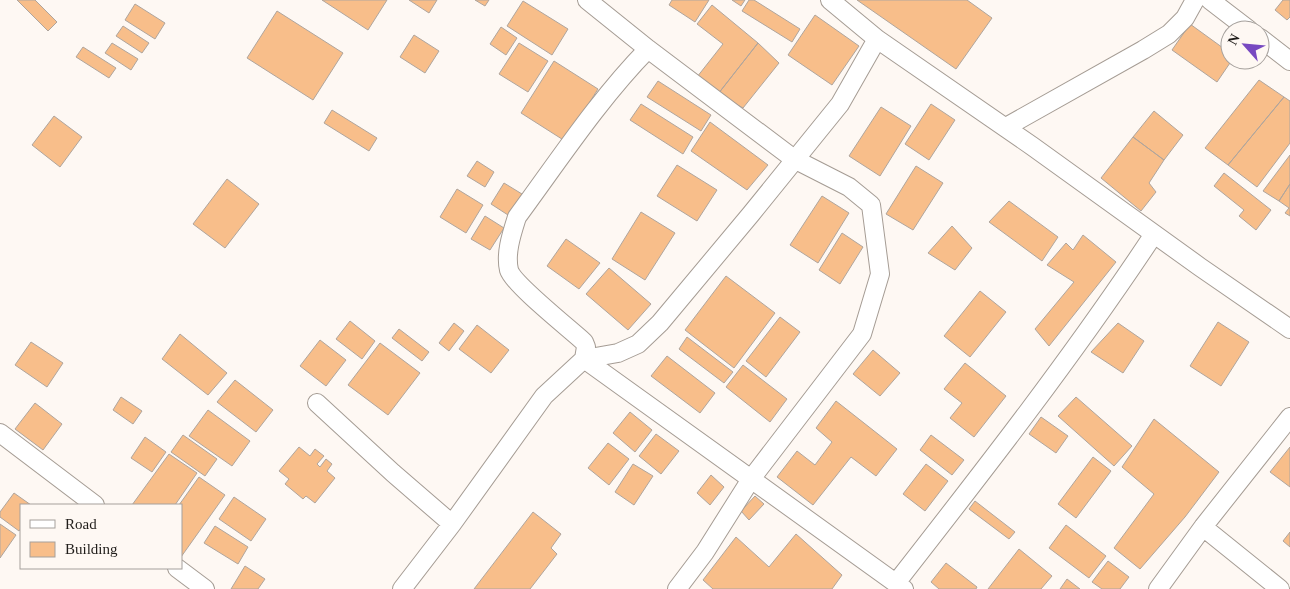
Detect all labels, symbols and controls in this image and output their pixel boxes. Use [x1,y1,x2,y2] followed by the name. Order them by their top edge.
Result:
[1220,20,1270,70] north arrow
[1225,31,1243,47] text: N
[20,504,182,569] legend
[65,516,97,532] text: Road
[65,541,118,557] text: Building

